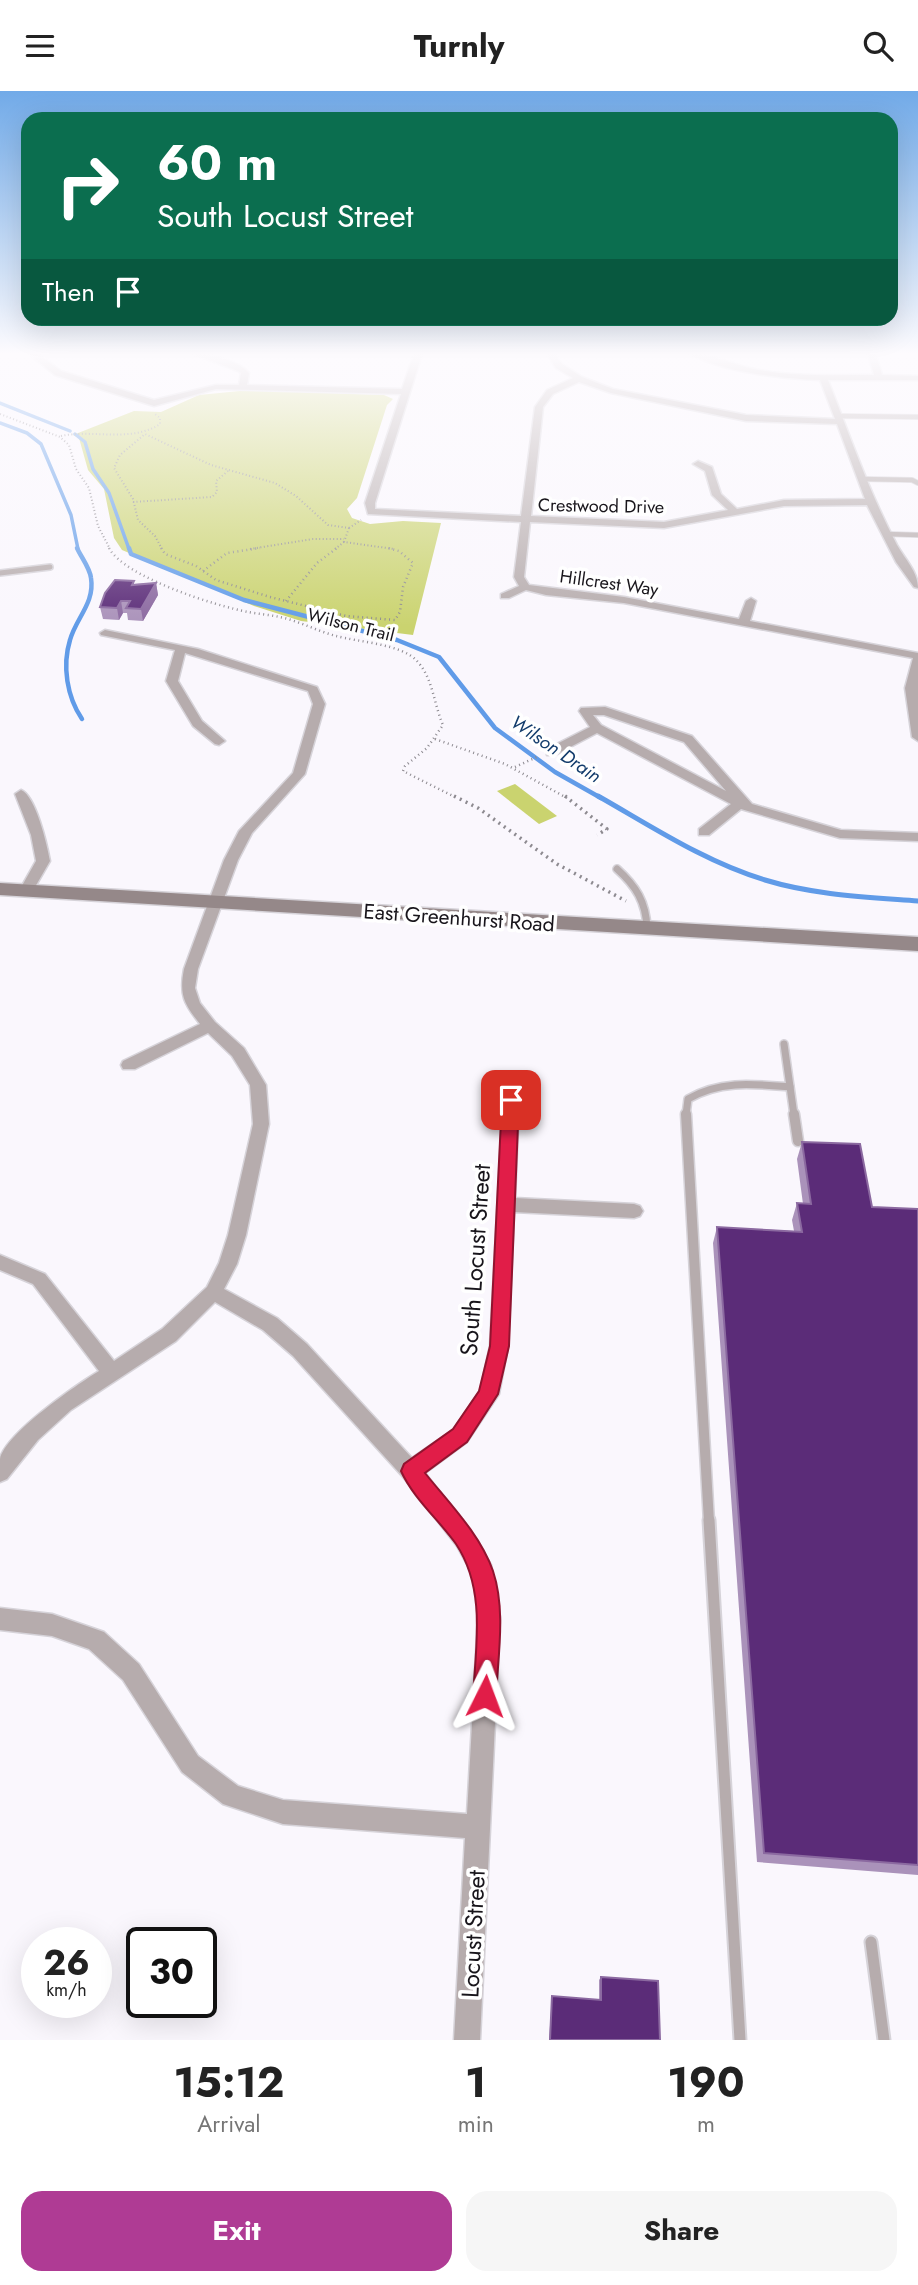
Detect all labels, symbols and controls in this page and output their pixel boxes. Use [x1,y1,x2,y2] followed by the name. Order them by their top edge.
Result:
[414,23,504,69] text: Turnly
[21,27,59,65] icon: menu
[859,27,897,65] icon: search
[157,128,277,198] text: 60 m
[42,140,133,231] icon: right
[157,193,413,239] text: South Locust Street
[42,273,95,311] text: Then
[109,273,147,311] icon: arrive
[538,492,664,520] street label: Crestwood Drive
[558,563,660,603] street label: Hillcrest Way
[305,602,397,648] street label: Wilson Trail
[505,709,607,789] water label: Wilson Drain
[362,896,556,940] street label: East Greenhurst Road
[481,1070,541,1130] pin
[492,1081,530,1119] icon: arrive
[451,1163,499,1357] street label: South Locust Street
[448,1659,522,1733] position arrow
[452,1869,494,1999] street label: Locust Street
[126,1927,217,2018] speed limit sign: 30
[43,1938,90,1988] text: 26
[46,1977,87,2003] text: km/h
[173,2052,284,2113] text: 15:12
[465,2052,487,2113] text: 1
[667,2052,745,2113] text: 190
[197,2107,261,2141] text: Arrival
[458,2107,494,2141] text: min
[697,2107,715,2141] text: m
[21,2191,452,2271] button: Exit
[466,2191,897,2271] button: Share

